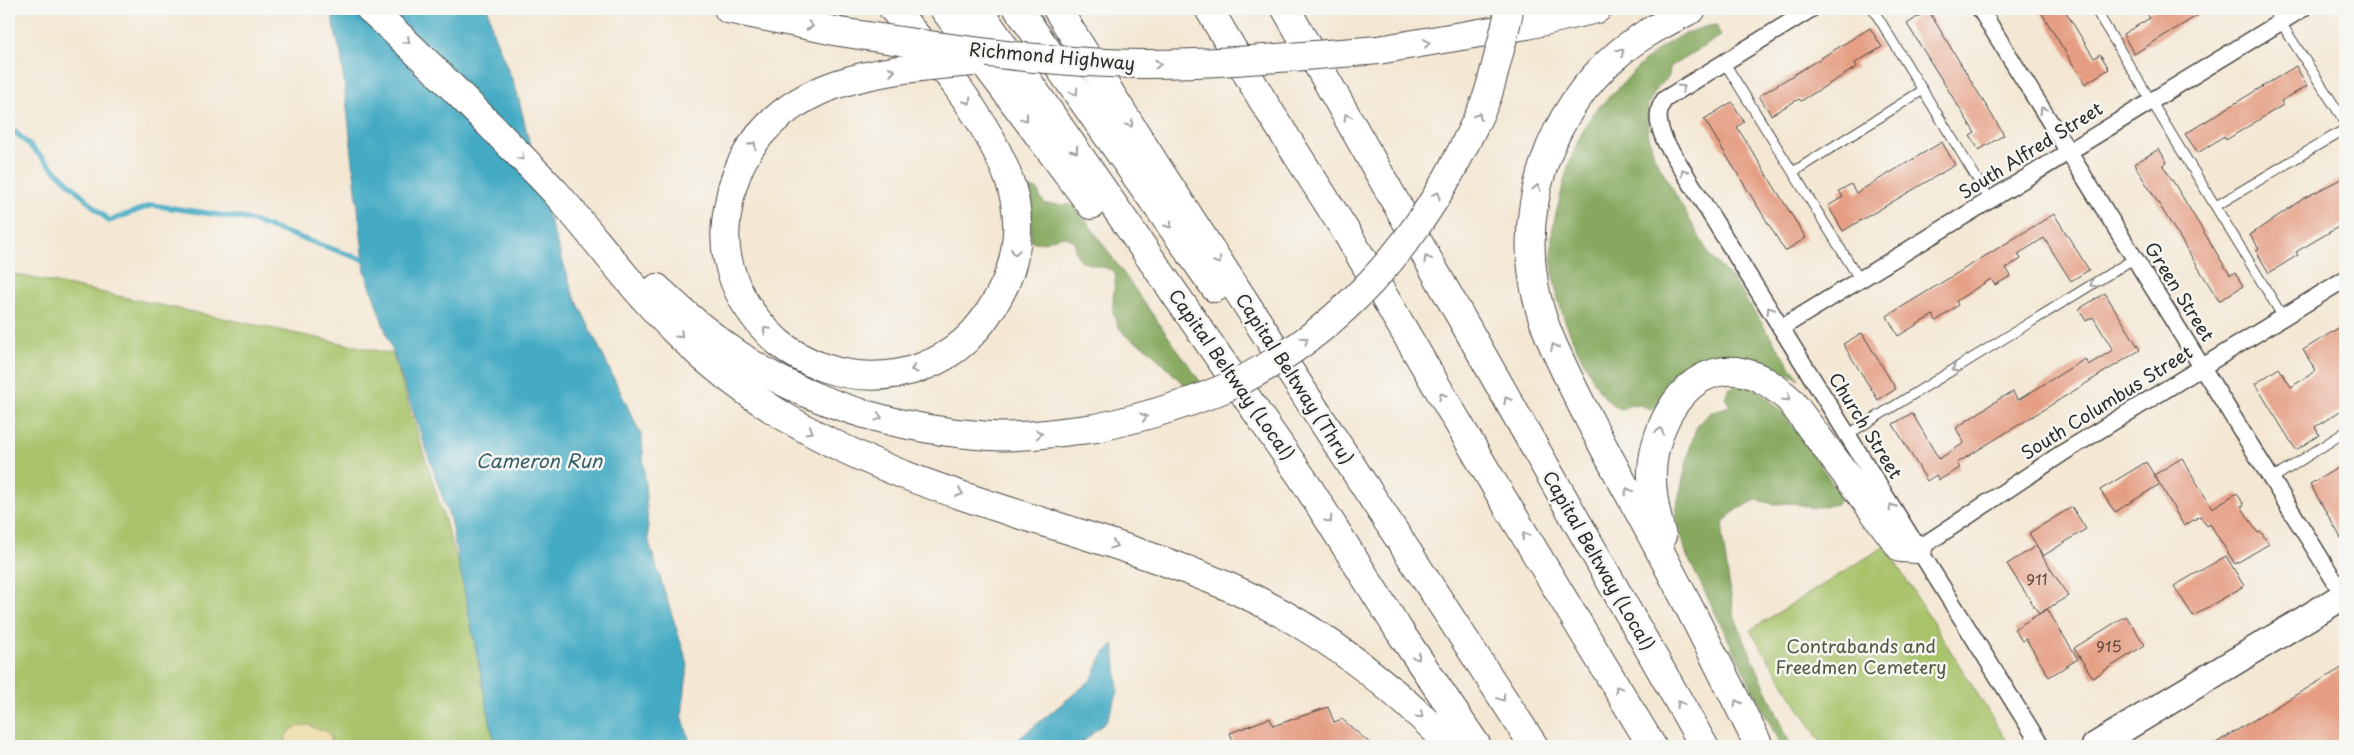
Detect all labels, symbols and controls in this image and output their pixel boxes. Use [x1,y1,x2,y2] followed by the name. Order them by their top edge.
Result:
[806,20,815,31] one-way arrow
[401,35,410,44] one-way arrow
[968,35,1136,76] street label: Richmond Highway
[1423,38,1431,49] one-way arrow
[1615,49,1624,58] one-way arrow
[1154,59,1162,69] one-way arrow
[887,66,896,76] one-way arrow
[1677,85,1686,95] one-way arrow
[1069,87,1078,96] one-way arrow
[962,95,971,104] one-way arrow
[1953,95,2107,205] street label: South Alfred Street
[2039,106,2049,115] one-way arrow
[1019,112,1028,122] one-way arrow
[1472,113,1482,122] one-way arrow
[1343,114,1353,123] one-way arrow
[1123,119,1133,128] one-way arrow
[746,141,756,150] one-way arrow
[1068,145,1078,154] one-way arrow
[515,151,524,160] one-way arrow
[1680,168,1690,177] one-way arrow
[1531,183,1542,192] one-way arrow
[1431,191,1441,200] one-way arrow
[1163,219,1172,229] one-way arrow
[2139,236,2222,346] street label: Green Street
[1011,247,1021,256] one-way arrow
[1211,255,1221,264] one-way arrow
[1423,255,1433,264] one-way arrow
[2090,277,2099,287] one-way arrow
[1163,283,1302,465] street label: Capital Beltway (Local)
[1230,287,1361,469] street label: Capital Beltway (Thru)
[1766,306,1776,315] one-way arrow
[763,327,772,336] one-way arrow
[674,329,683,338] one-way arrow
[1299,337,1309,346] one-way arrow
[2015,338,2197,466] street label: South Columbus Street
[1549,343,1560,352] one-way arrow
[1951,362,1960,372] one-way arrow
[911,363,919,373] one-way arrow
[1823,367,1910,484] street label: Church Street
[1439,392,1449,401] one-way arrow
[1782,392,1791,401] one-way arrow
[1503,397,1513,406] one-way arrow
[874,412,882,422] one-way arrow
[1139,412,1147,422] one-way arrow
[805,425,814,435] one-way arrow
[1655,427,1665,435] one-way arrow
[1035,429,1043,440] one-way arrow
[476,446,604,474] water label: Cameron Run
[1537,465,1662,655] street label: Capital Beltway (Local)
[955,488,963,498] one-way arrow
[1624,488,1634,497] one-way arrow
[1889,504,1898,513] one-way arrow
[1322,515,1332,524] one-way arrow
[1521,532,1531,541] one-way arrow
[1109,539,1118,549] one-way arrow
[2026,567,2048,590] house number: 911
[1775,632,1947,680] park label: Contrabands and Freedmen Cemetery
[2096,634,2122,657] house number: 915
[1411,651,1420,661] one-way arrow
[1614,686,1624,695] one-way arrow
[1496,692,1505,702] one-way arrow
[1733,699,1743,708] one-way arrow
[1676,701,1686,710] one-way arrow
[1414,709,1423,718] one-way arrow

